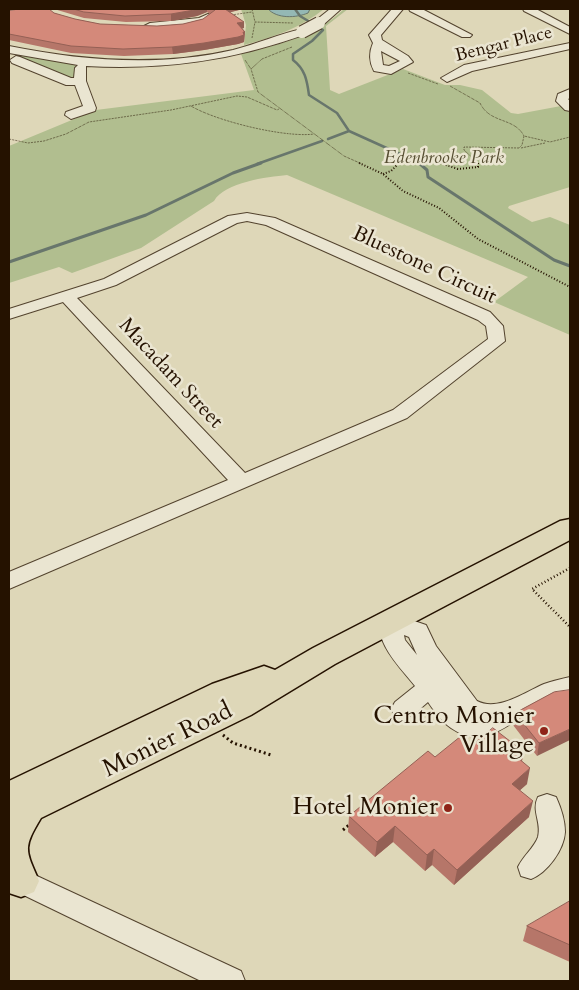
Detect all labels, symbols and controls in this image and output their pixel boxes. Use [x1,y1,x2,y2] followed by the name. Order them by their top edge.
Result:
[453,23,555,67] street label: Bengar Place
[384,148,504,170] park label: Edenbrooke Park
[348,222,500,310] street label: Bluestone Circuit
[112,314,228,434] street label: Macadam Street
[98,697,238,785] street label: Monier Road
[373,702,534,761] place label: Centro Monier Village
[538,725,550,737] marker: Centro Monier Village
[292,793,438,823] place label: Hotel Monier
[442,802,454,814] marker: Hotel Monier

